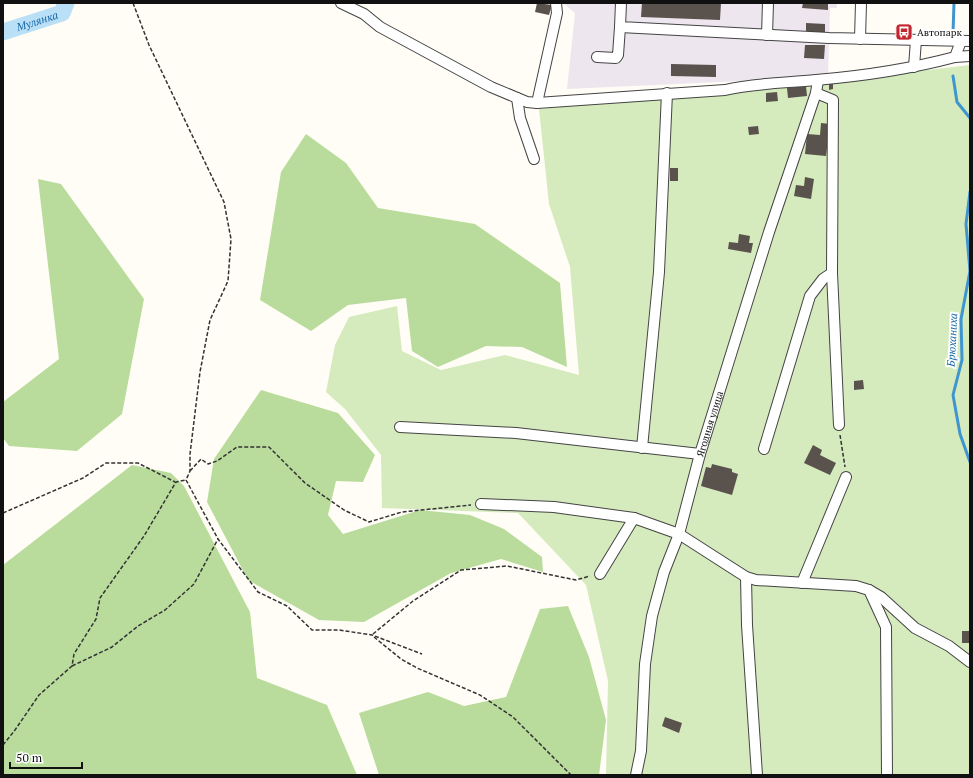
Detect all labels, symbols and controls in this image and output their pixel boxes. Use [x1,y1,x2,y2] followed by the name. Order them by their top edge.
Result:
[14,8,60,35] water label: Мулянка
[894,22,914,42] bus stop icon: Автопарк
[917,26,962,39] place label: Автопарк
[944,313,960,368] water label: Брюханиха
[694,389,726,458] street label: Ягодная улица
[10,744,82,770] scale bar
[16,750,43,765] text: 50 m

